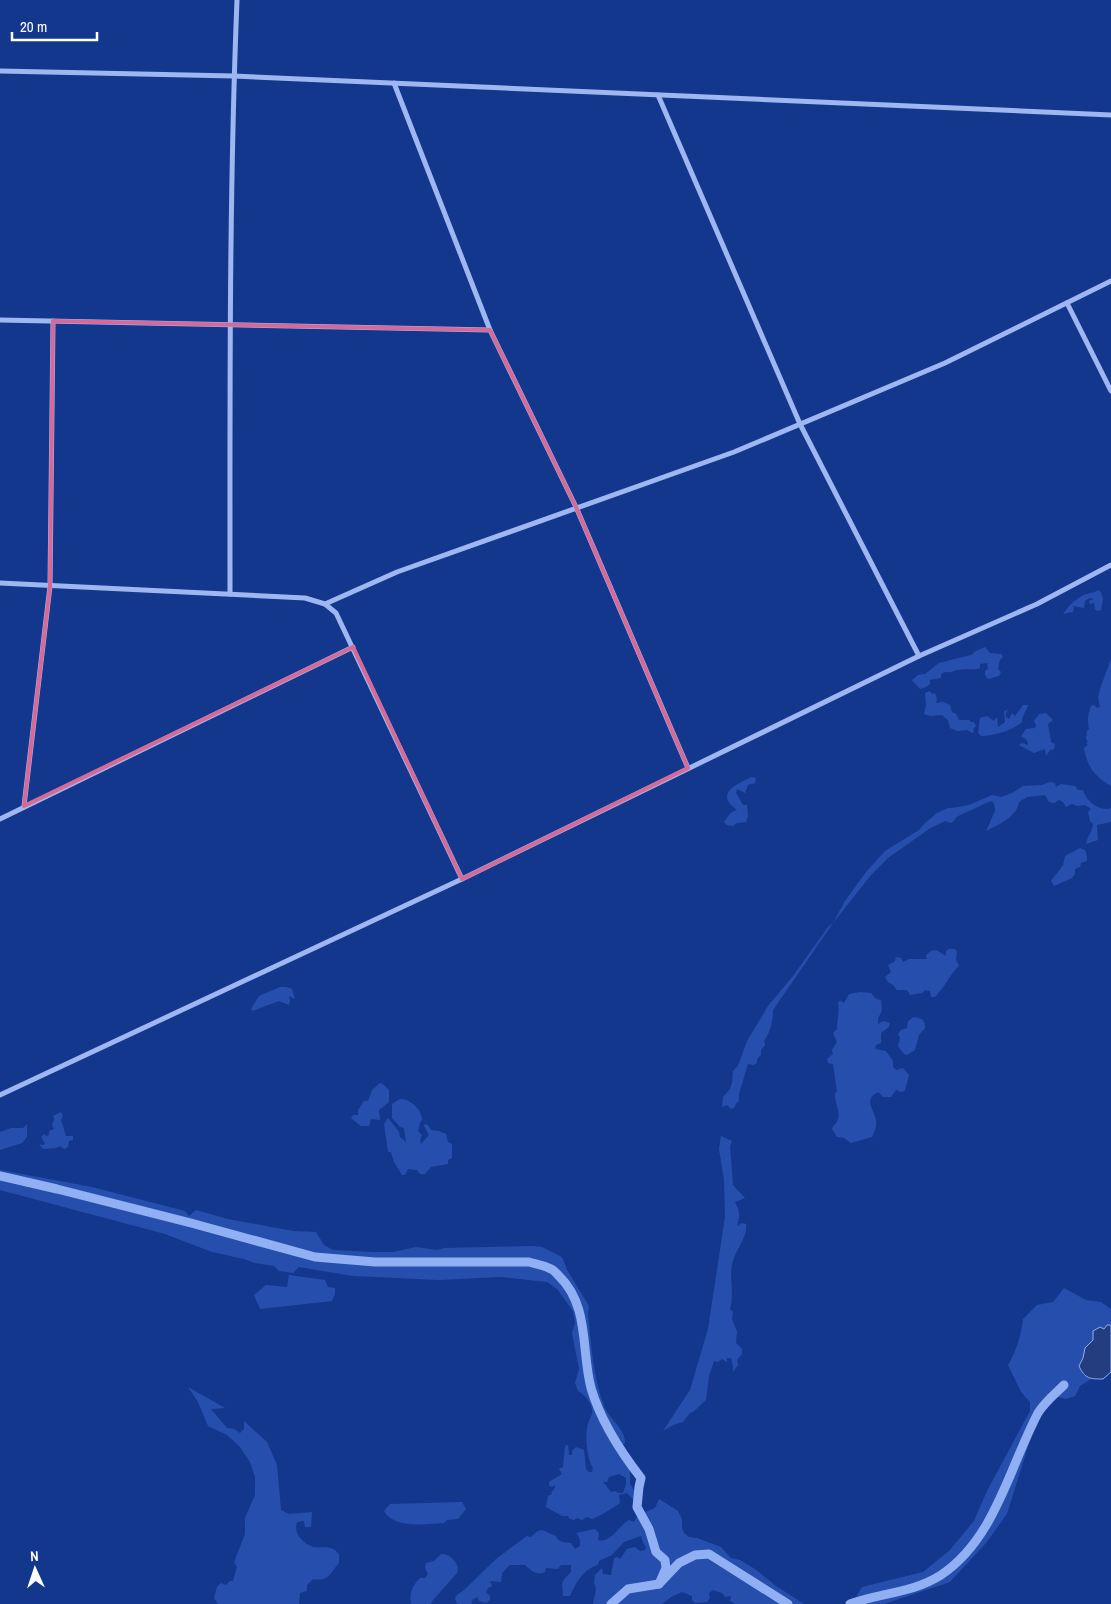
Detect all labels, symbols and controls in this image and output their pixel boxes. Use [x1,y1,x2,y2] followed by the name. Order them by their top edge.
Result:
[12,10,98,42] scale bar
[20,16,47,37] text: 20 m
[10,1544,60,1594] north arrow
[30,1547,39,1565] text: N

